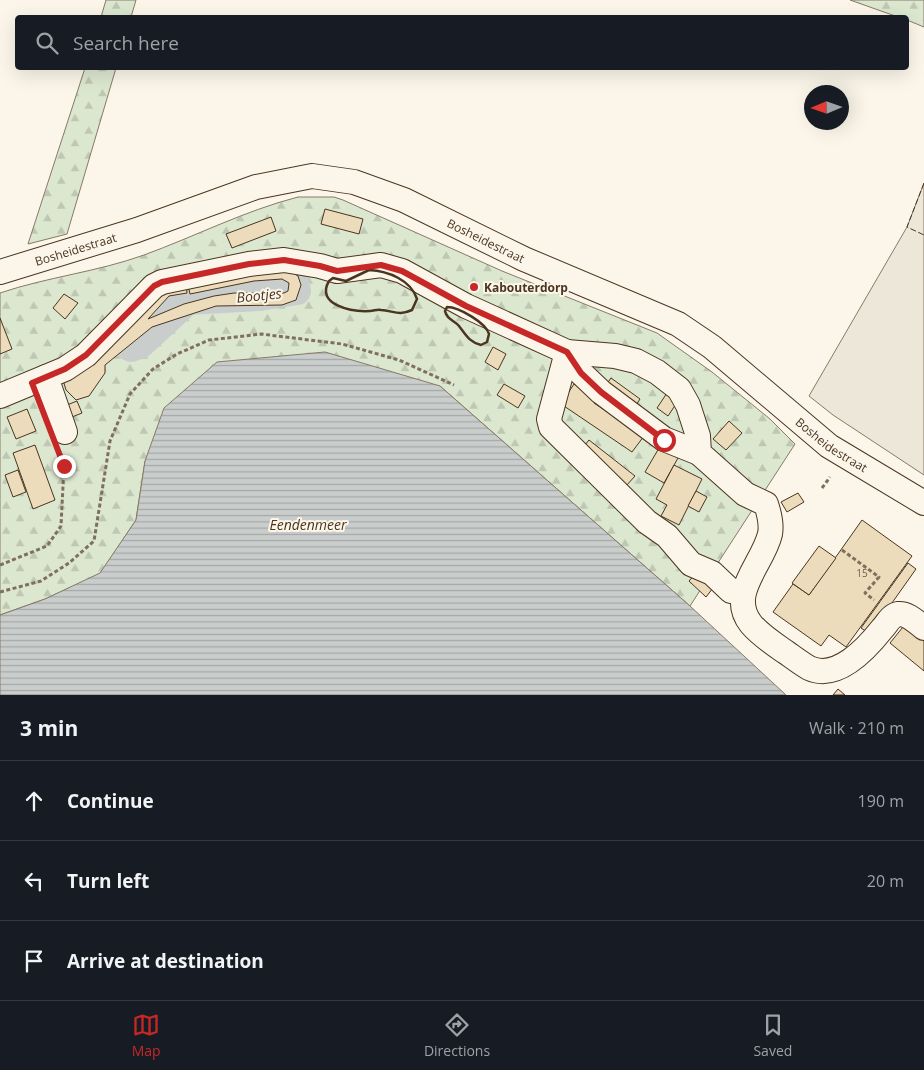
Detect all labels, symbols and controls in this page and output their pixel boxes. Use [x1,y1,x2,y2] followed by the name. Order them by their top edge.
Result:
[15,15,909,70] search box
[33,29,61,57] icon: search
[73,30,179,56] text: Search here
[804,85,849,130] north arrow
[444,214,528,267] street label: Bosheidestraat
[33,228,118,269] street label: Bosheidestraat
[484,279,568,296] place label: Kabouterdorp
[468,281,480,293] marker: Kabouterdorp
[235,283,283,307] water label: Bootjes
[792,413,871,476] street label: Bosheidestraat
[653,429,676,452] route start
[53,455,76,478] route end
[269,515,347,534] water label: Eendenmeer
[856,566,868,580] house number: 15
[20,714,78,742] text: 3 min
[809,717,904,739] text: Walk · 210 m
[20,787,48,815] icon: ahead
[67,788,154,814] text: Continue
[858,790,904,812] text: 190 m
[20,867,48,895] icon: left
[67,868,149,894] text: Turn left
[867,870,904,892] text: 20 m
[20,947,48,975] icon: arrive
[67,948,264,974] text: Arrive at destination
[132,1011,161,1060] tab: Map
[424,1011,490,1060] tab: Directions
[753,1011,792,1060] tab: Saved

